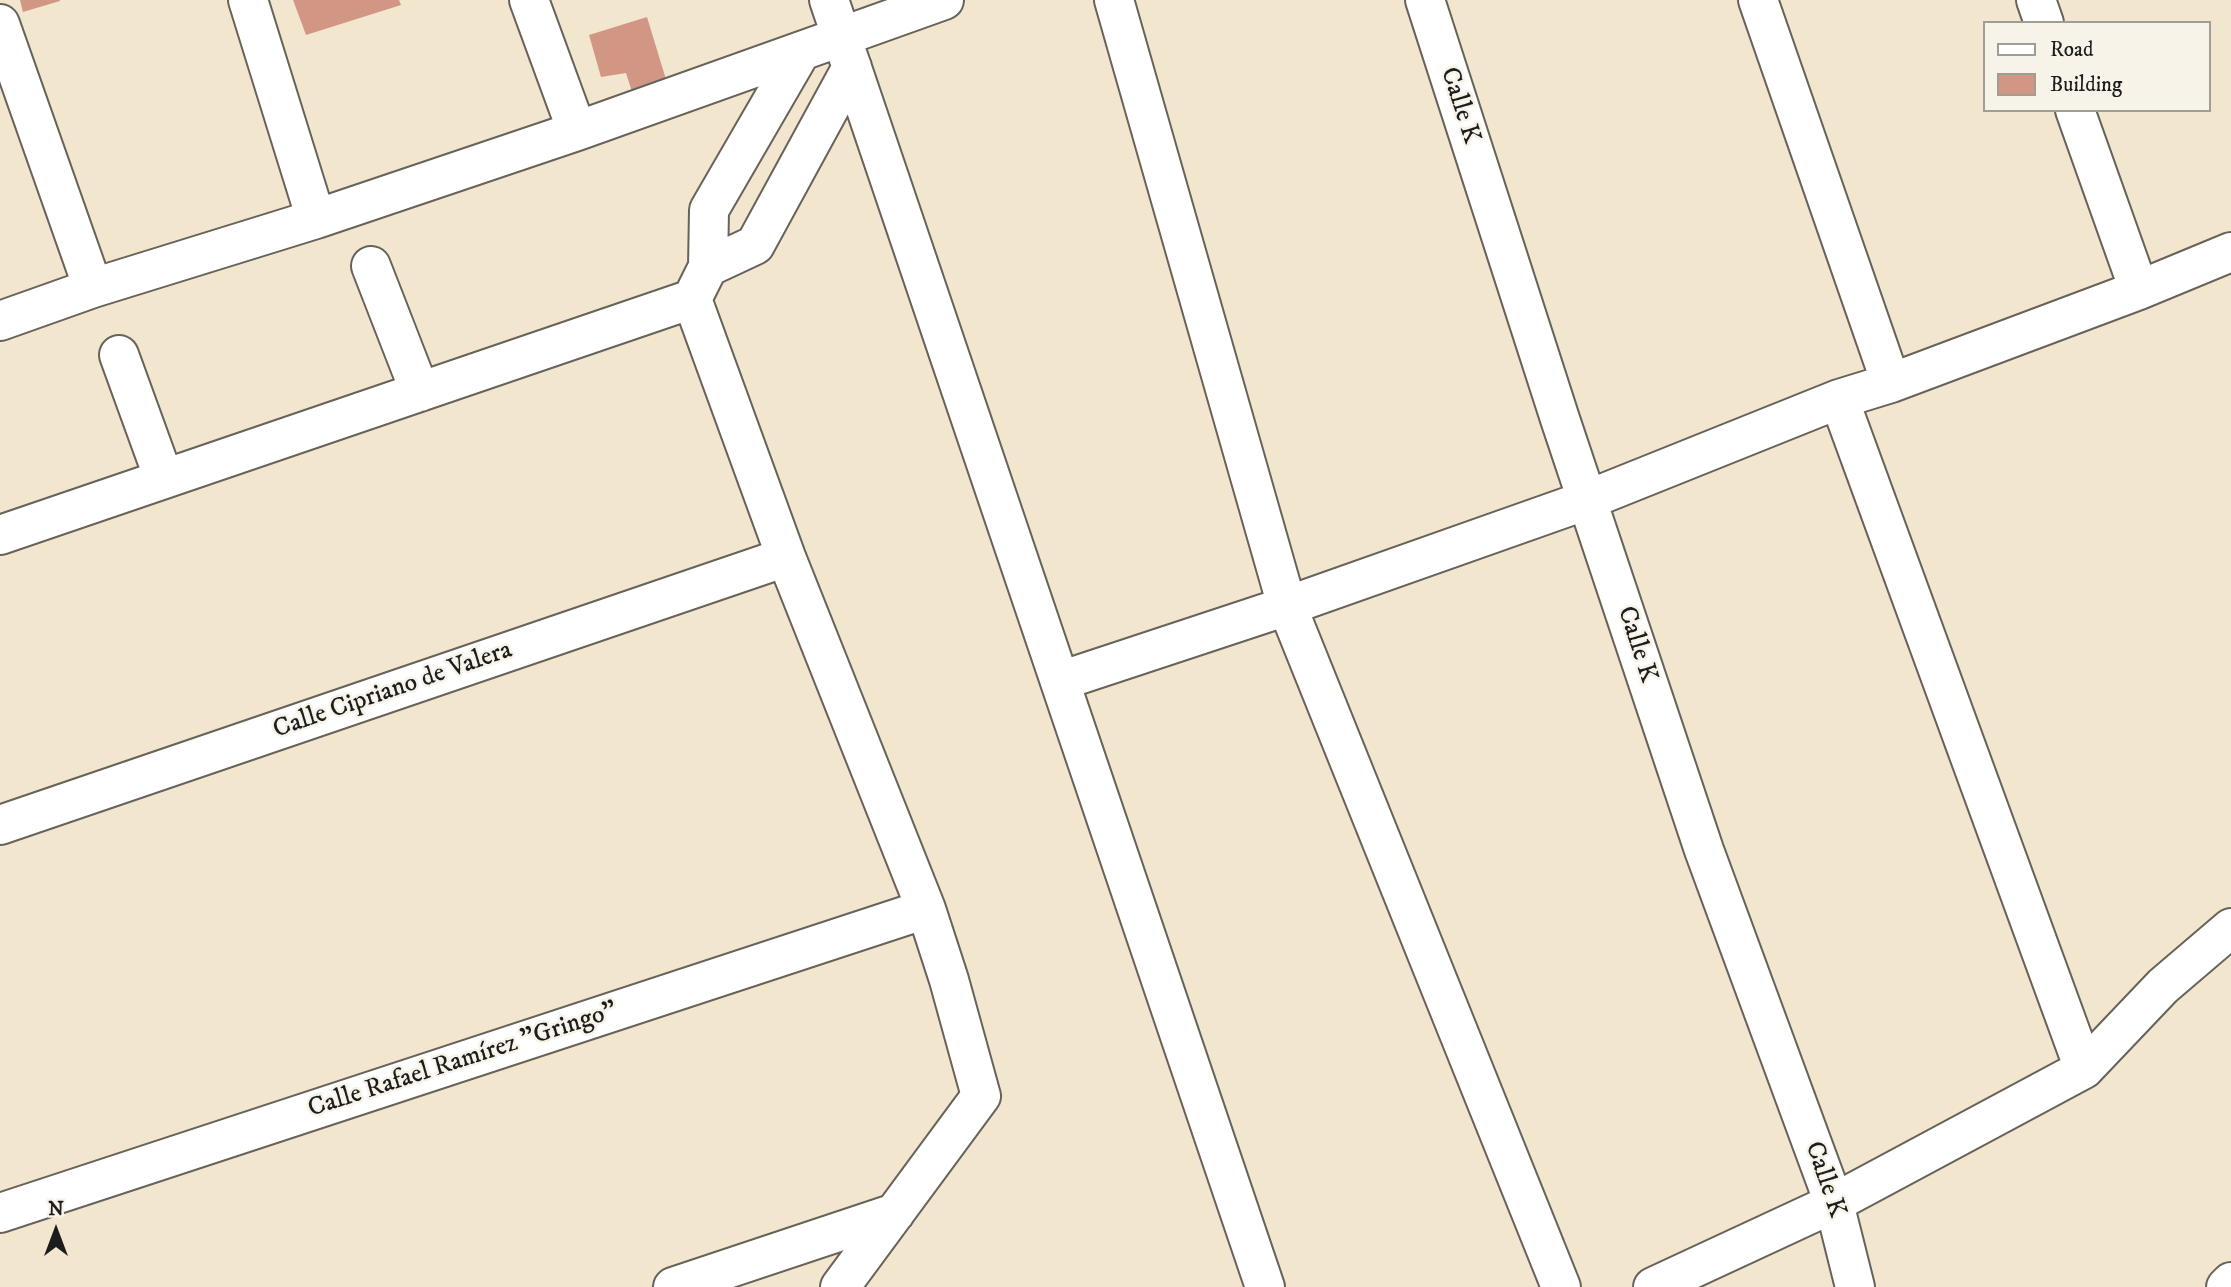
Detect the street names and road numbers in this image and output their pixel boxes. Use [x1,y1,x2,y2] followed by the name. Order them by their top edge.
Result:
[1432,64,1486,148] street label: Calle K
[1609,603,1663,687] street label: Calle K
[269,635,517,747] street label: Calle Cipriano de Valera
[305,996,621,1126] street label: Calle Rafael Ramírez "Gringo"
[1796,1138,1852,1222] street label: Calle K

